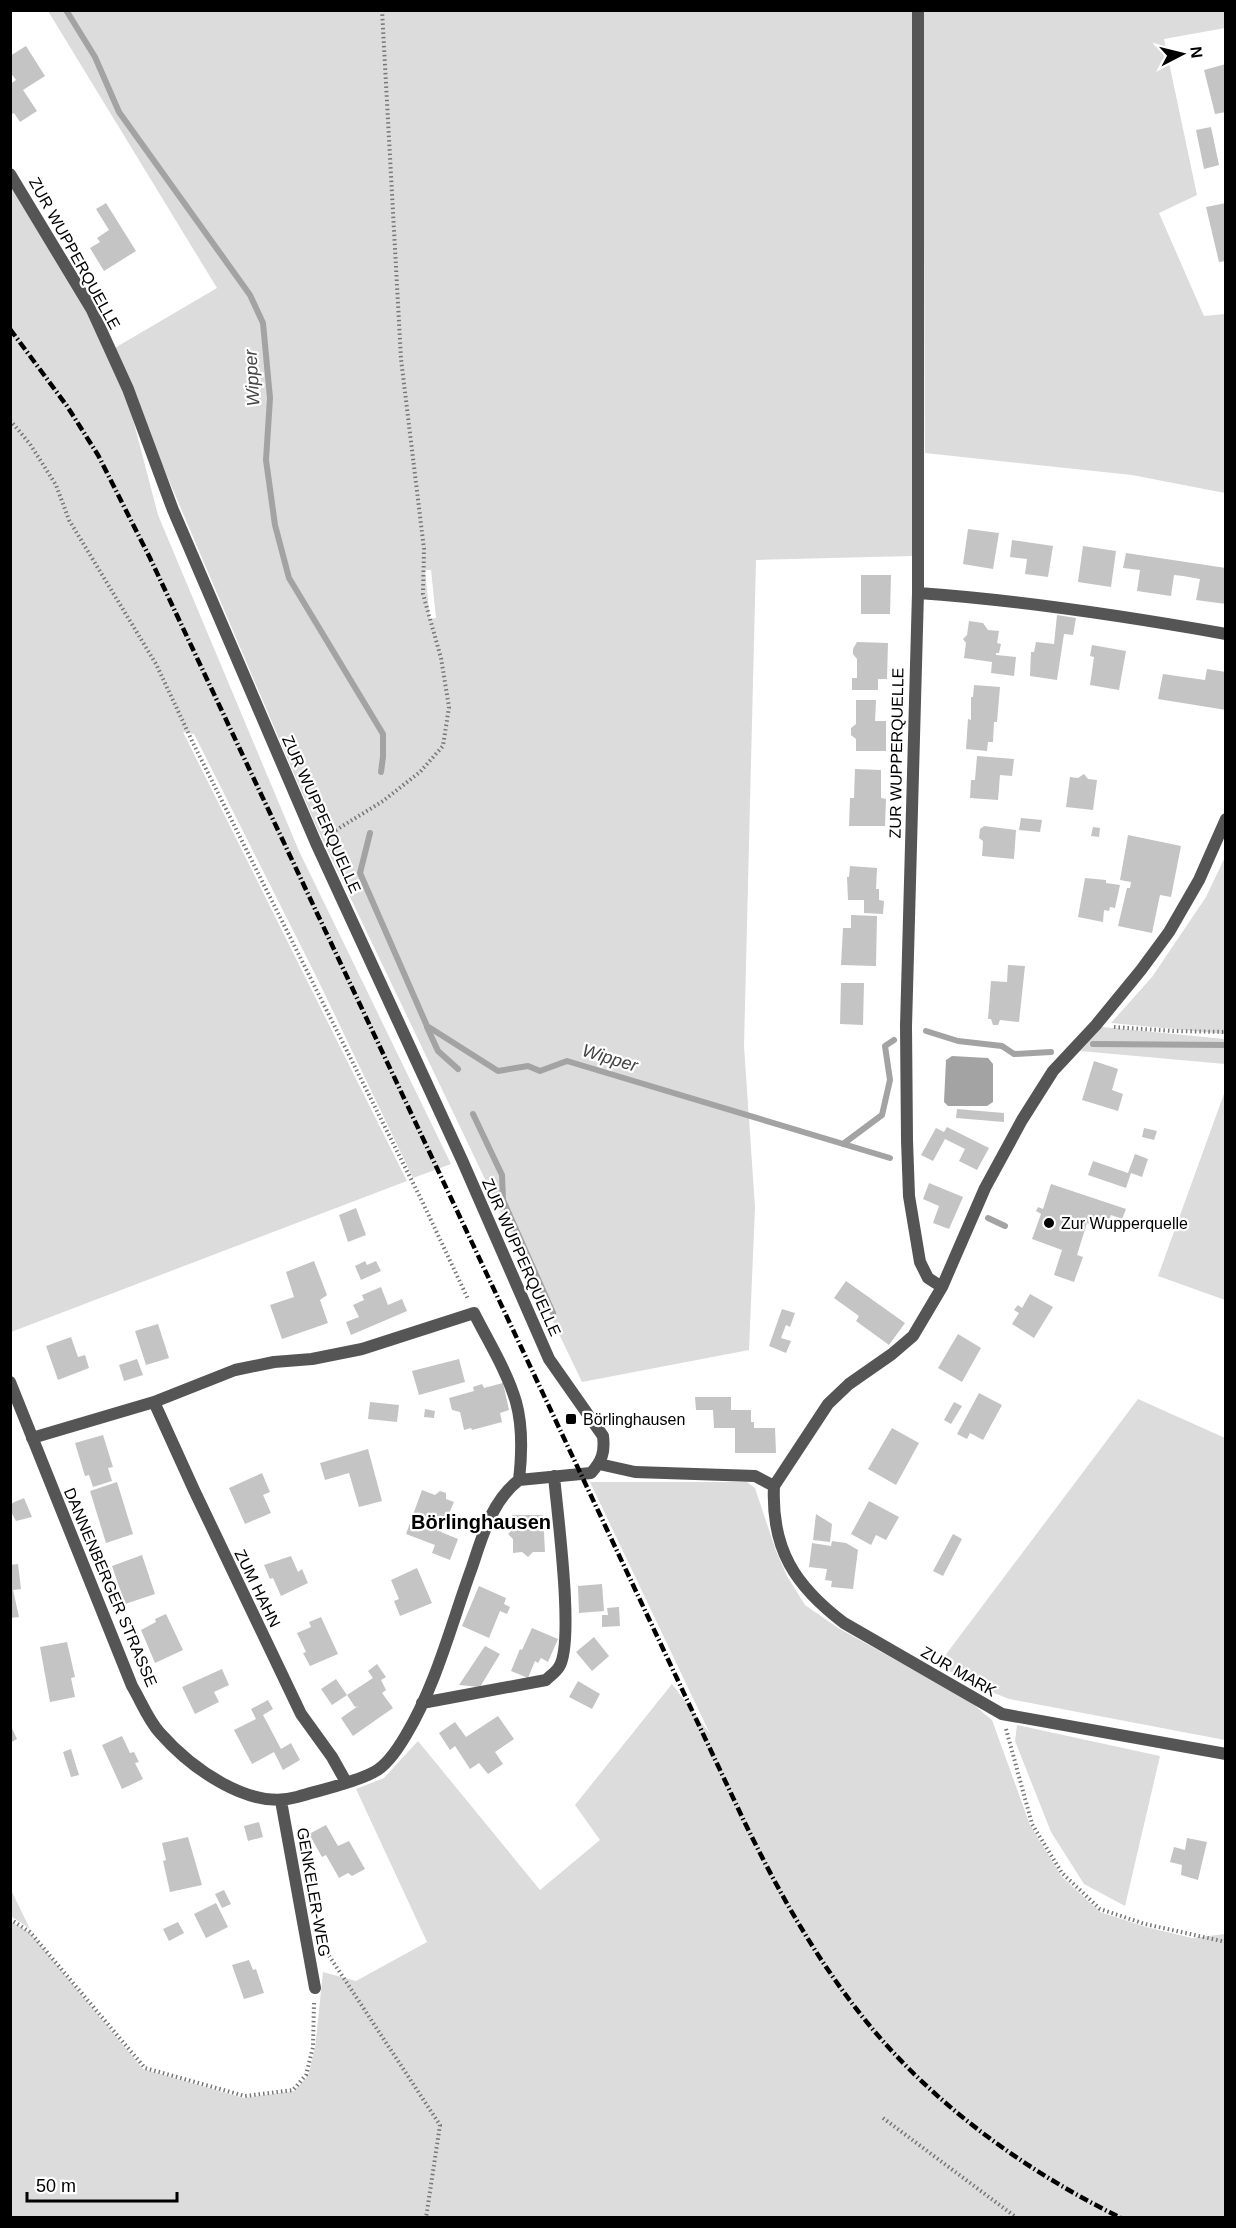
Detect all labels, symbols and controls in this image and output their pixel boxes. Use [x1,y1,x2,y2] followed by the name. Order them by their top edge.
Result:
[1152,24,1212,84] north arrow
[1187,45,1206,59] text: N
[26,174,123,332] street label: ZUR WUPPERQUELLE
[240,348,263,407] water label: Wipper
[887,668,906,838] street label: ZUR WUPPERQUELLE
[279,733,364,896] street label: ZUR WUPPERQUELLE
[580,1040,641,1076] water label: Wipper
[479,1176,564,1339] street label: ZUR WUPPERQUELLE
[1061,1215,1188,1232] place label: Zur Wupperquelle
[1042,1216,1056,1230] marker: Zur Wupperquelle
[583,1411,685,1428] place label: Börlinghausen
[564,1412,578,1426] marker: Börlinghausen
[61,1485,160,1689] street label: DANNENBERGER STRASSE
[411,1511,551,1533] district label: Börlinghausen
[231,1547,284,1630] street label: ZUM HAHN
[918,1643,999,1700] street label: ZUR MARK
[294,1826,333,1958] street label: GENKELER-WEG
[27,2165,177,2203] scale bar
[36,2176,76,2196] text: 50 m

